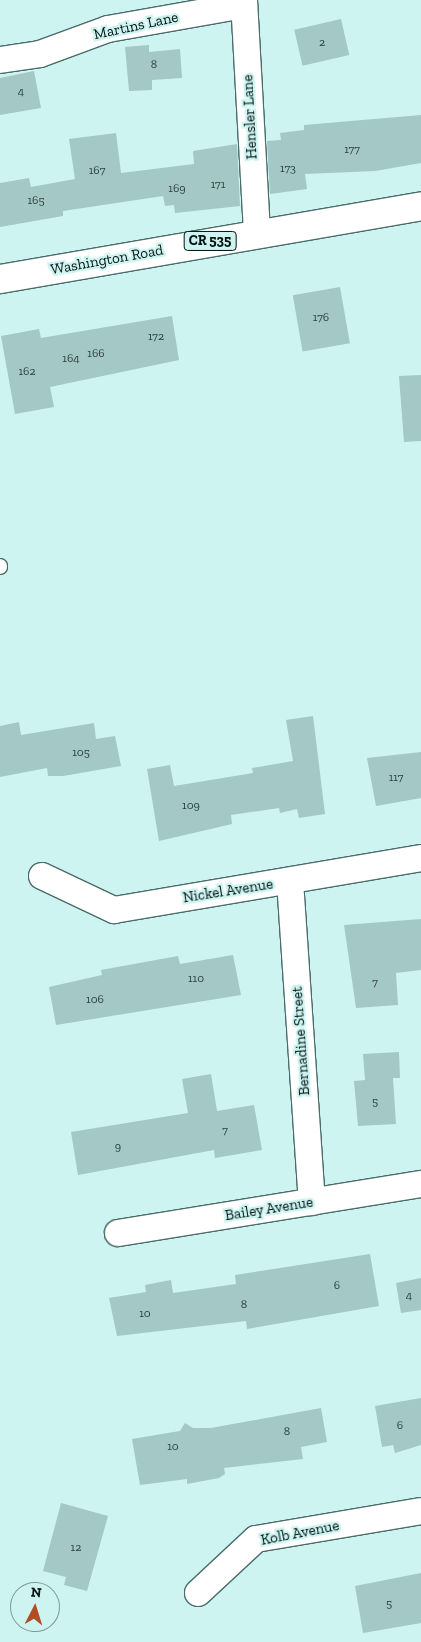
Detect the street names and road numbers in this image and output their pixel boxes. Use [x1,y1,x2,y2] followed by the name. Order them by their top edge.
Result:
[92,8,180,44] street label: Martins Lane
[239,74,261,160] street label: Hensler Lane
[182,230,238,252] road number: CR 535
[49,241,165,279] street label: Washington Road
[181,875,275,907] street label: Nickel Avenue
[288,986,314,1096] street label: Bernadine Street
[223,1193,315,1225] street label: Bailey Avenue
[259,1517,341,1549] street label: Kolb Avenue

